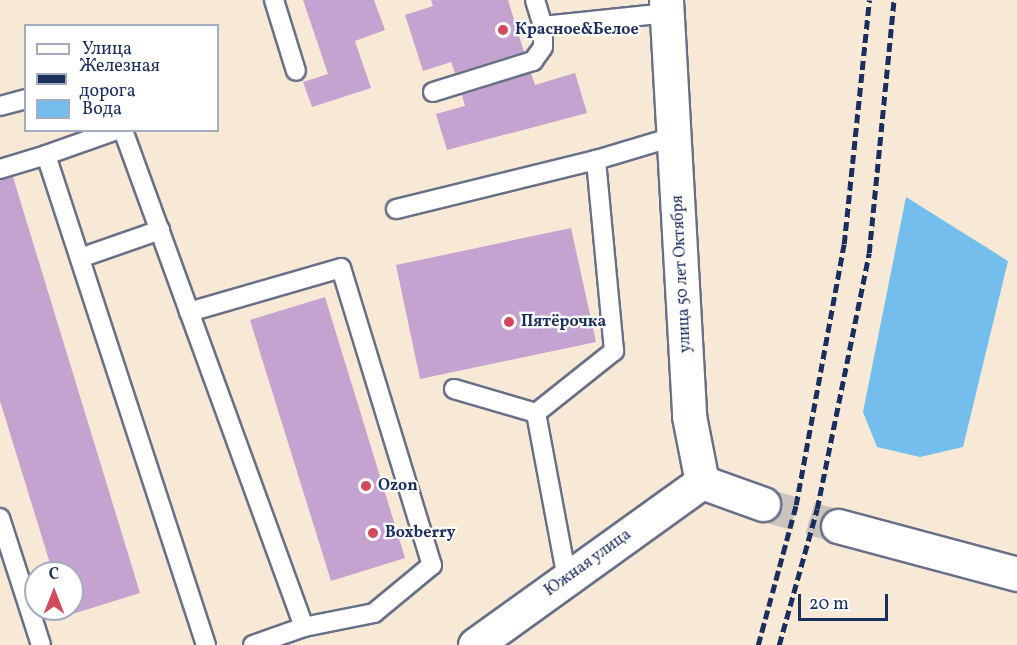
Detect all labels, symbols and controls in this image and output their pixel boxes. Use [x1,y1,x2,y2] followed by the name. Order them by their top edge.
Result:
[515,20,639,40] place label: Красное&Белое
[496,23,510,37] marker: Красное&Белое
[24,24,219,132] legend
[82,37,132,62] text: Улица
[79,54,160,104] text: Железная дорога
[82,97,122,122] text: Вода
[668,195,696,353] street label: улица 50 лет Октября
[521,312,606,332] place label: Пятёрочка
[502,315,516,329] marker: Пятёрочка
[378,476,418,496] place label: Ozon
[359,479,373,493] marker: Ozon
[385,523,456,543] place label: Boxberry
[541,525,635,601] street label: Южная улица
[366,526,380,540] marker: Boxberry
[24,561,84,621] north arrow
[49,564,59,586] text: С
[801,582,891,620] scale bar
[809,592,849,617] text: 20 m

